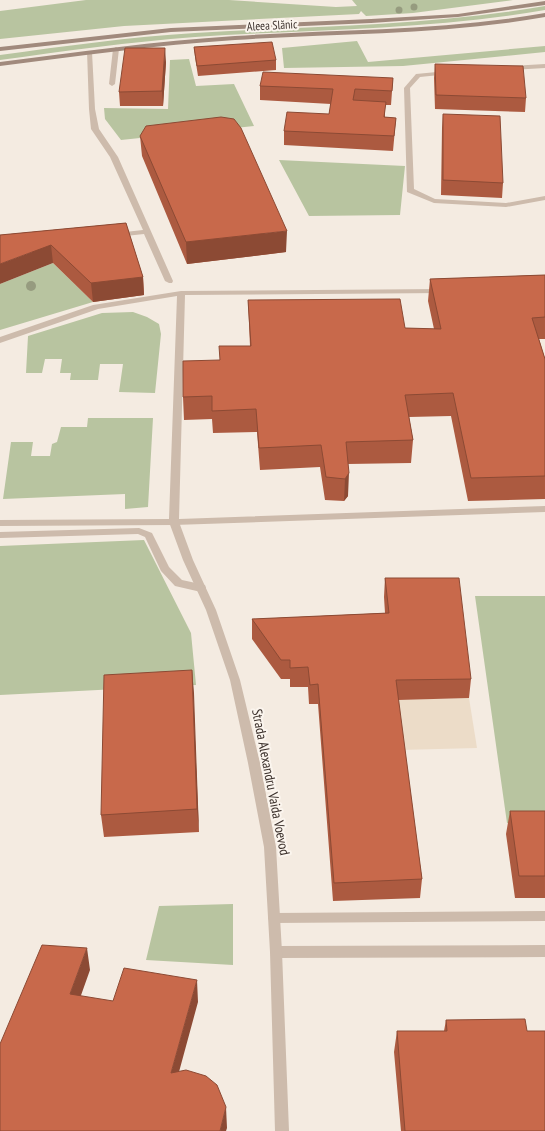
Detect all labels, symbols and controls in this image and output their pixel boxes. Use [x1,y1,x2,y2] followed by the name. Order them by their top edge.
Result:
[246,16,298,34] street label: Aleea Slănic
[248,707,294,857] street label: Strada Alexandru Vaida Voevod

